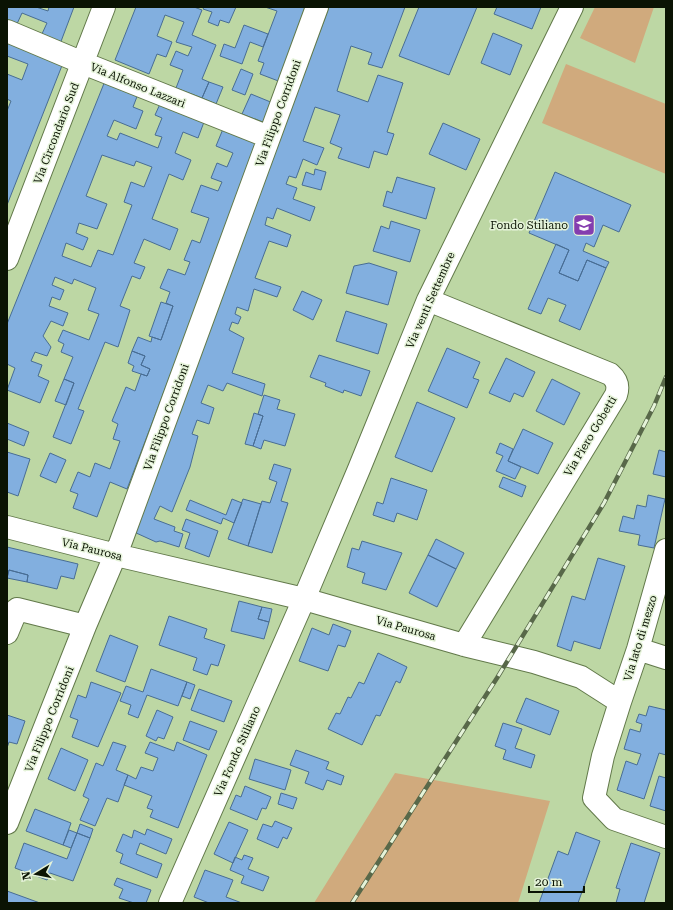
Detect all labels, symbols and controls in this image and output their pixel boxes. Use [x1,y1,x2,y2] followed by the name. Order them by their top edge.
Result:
[253,58,304,168] street label: Via Filippo Corridoni
[88,60,188,111] street label: Via Alfonso Lazzari
[31,81,82,186] street label: Via Circondario Sud
[571,212,597,238] school or university icon: Fondo Stiliano
[490,219,568,232] place label: Fondo Stiliano
[403,250,458,351] street label: Via venti Settembre
[141,362,192,472] street label: Via Filippo Corridoni
[561,393,620,479] street label: Via Piero Gobetti
[60,536,123,563] street label: Via Paurosa
[621,593,660,683] street label: Via lato di mezzo
[374,614,437,643] street label: Via Paurosa
[22,664,77,774] street label: Via Filippo Corridoni
[212,704,263,798] street label: Via Fondo Stiliano
[16,854,56,894] north arrow
[529,868,584,894] scale bar
[19,870,34,881] text: N
[535,875,562,889] text: 20 m

